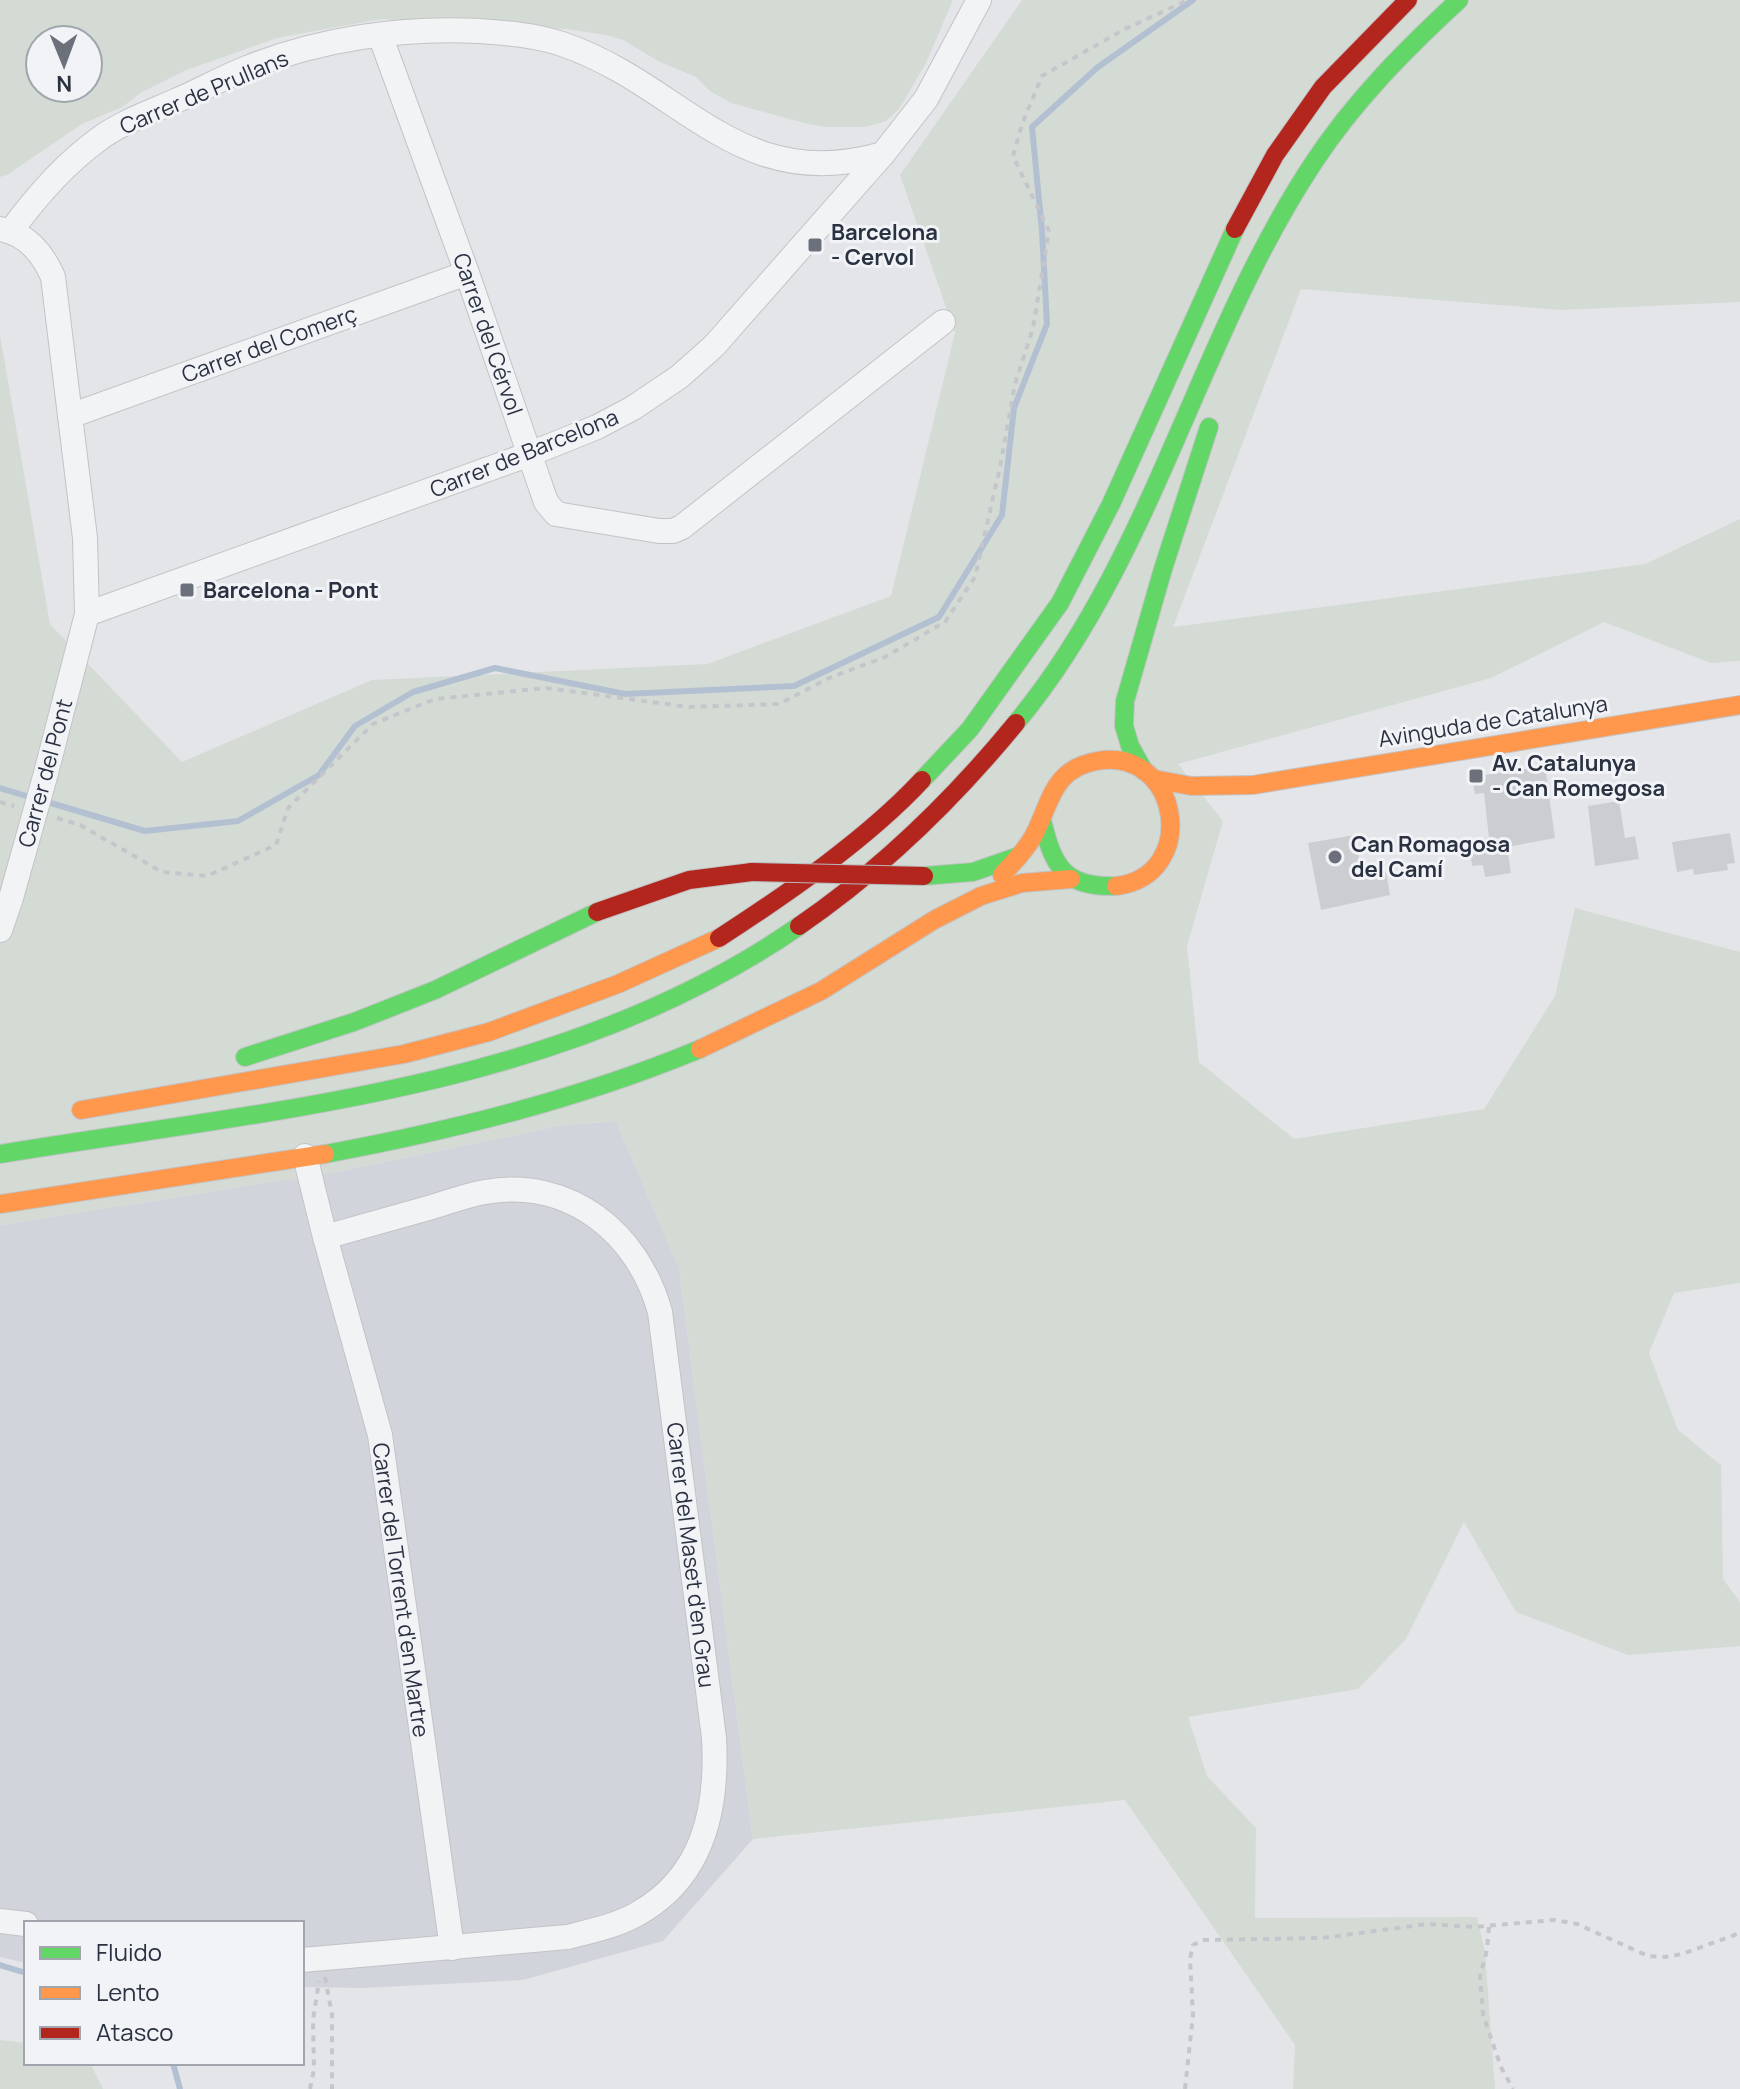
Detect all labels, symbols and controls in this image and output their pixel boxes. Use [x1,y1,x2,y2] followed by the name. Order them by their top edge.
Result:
[24,24,104,104] north arrow
[115,43,293,141] street label: Carrer de Prullans
[56,69,73,99] text: N
[831,217,938,272] place label: Barcelona - Cervol
[806,236,824,254] marker: Barcelona - Cervol
[446,249,530,419] street label: Carrer del Cérvol
[177,298,361,390] street label: Carrer del Comerç
[425,402,623,504] street label: Carrer de Barcelona
[203,575,379,605] place label: Barcelona - Pont
[178,581,196,599] marker: Barcelona - Pont
[1376,688,1610,754] street label: Avinguda de Catalunya
[11,695,79,850] street label: Carrer del Pont
[1492,748,1665,803] place label: Av. Catalunya - Can Romegosa
[1467,767,1485,785] marker: Av. Catalunya - Can Romegosa
[1351,829,1510,884] place label: Can Romagosa del Camí
[1326,848,1344,866] marker: Can Romagosa del Camí
[660,1421,722,1689] street label: Carrer del Maset d'en Grau
[365,1441,437,1739] street label: Carrer del Torrent d'en Martre
[24,1921,304,2065] legend
[96,1935,162,1968] text: Fluido
[96,1975,160,2008] text: Lento
[96,2015,173,2048] text: Atasco

